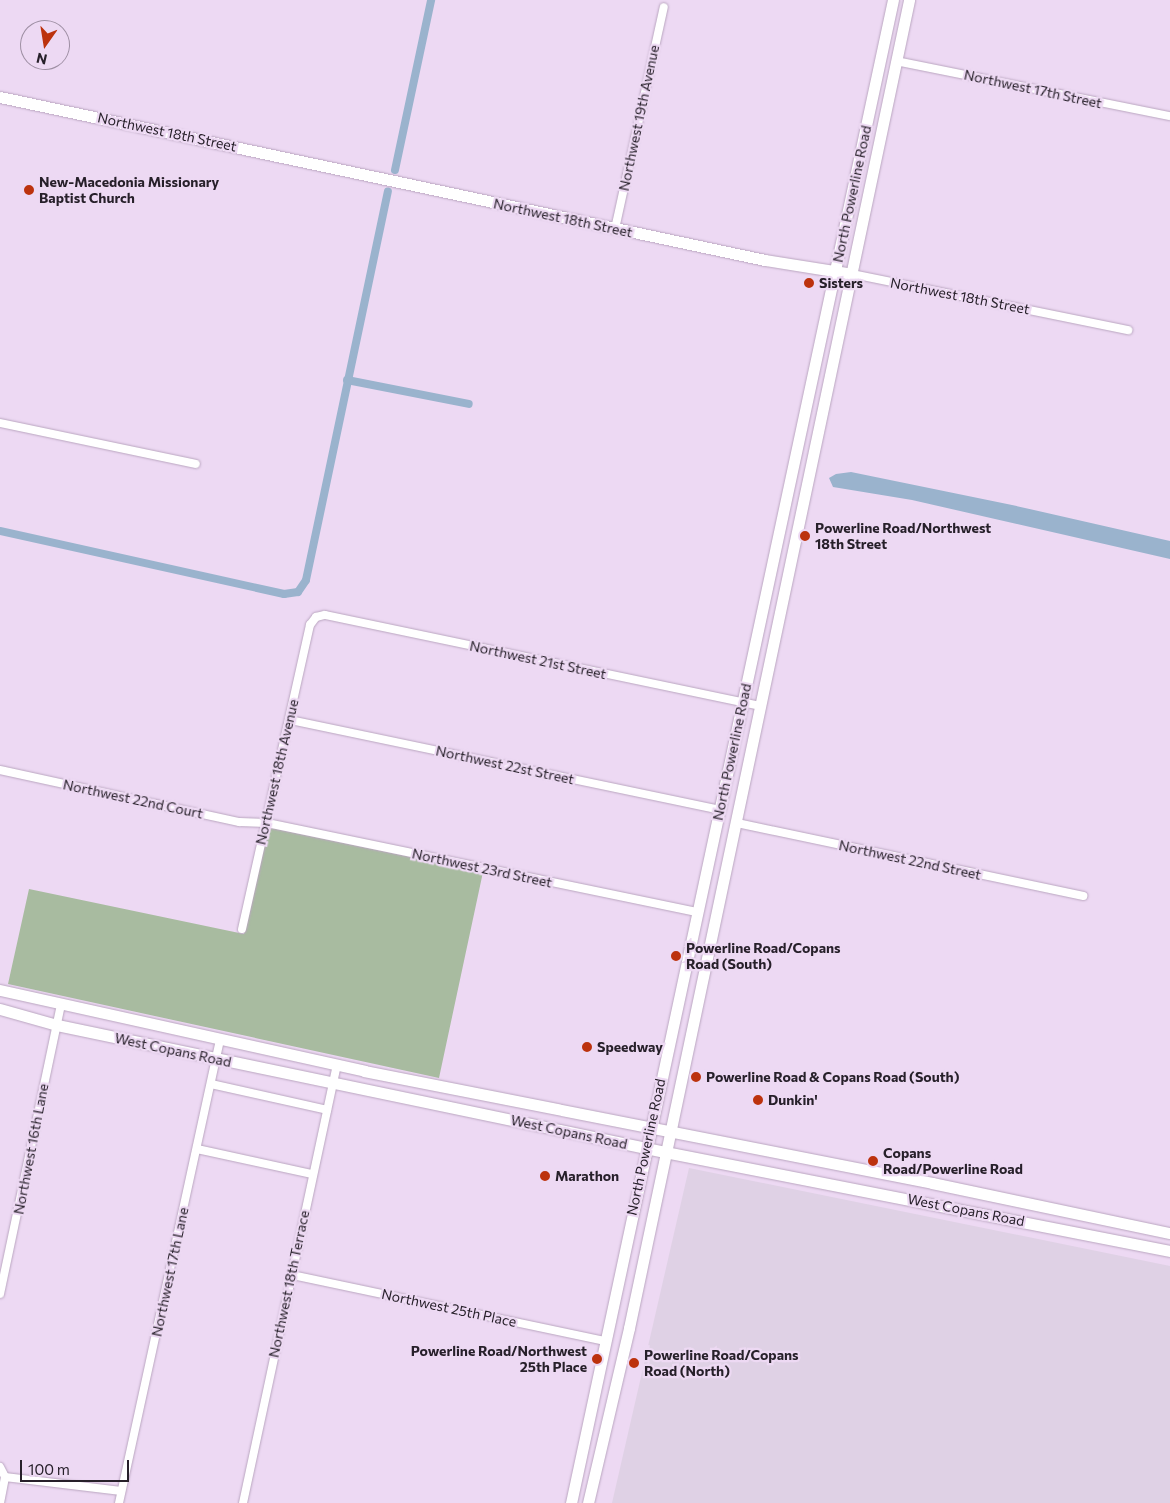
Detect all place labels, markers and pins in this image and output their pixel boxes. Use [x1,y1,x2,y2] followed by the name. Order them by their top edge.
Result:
[39,174,219,206] place label: New-Macedonia Missionary Baptist Church
[23,184,35,196] marker: New-Macedonia Missionary Baptist Church
[819,275,863,291] place label: Sisters
[803,277,815,289] marker: Sisters
[815,520,991,552] place label: Powerline Road/Northwest 18th Street
[799,530,811,542] marker: Powerline Road/Northwest 18th Street
[686,940,841,972] place label: Powerline Road/Copans Road (South)
[670,950,682,962] marker: Powerline Road/Copans Road (South)
[597,1039,663,1055] place label: Speedway
[581,1041,593,1053] marker: Speedway
[706,1069,959,1085] place label: Powerline Road & Copans Road (South)
[690,1071,702,1083] marker: Powerline Road & Copans Road (South)
[768,1092,818,1108] place label: Dunkin'
[752,1094,764,1106] marker: Dunkin'
[883,1145,1023,1178] place label: Copans Road/Powerline Road
[867,1155,879,1167] marker: Copans Road/Powerline Road
[555,1168,619,1184] place label: Marathon
[539,1170,551,1182] marker: Marathon
[411,1343,587,1375] place label: Powerline Road/Northwest 25th Place
[644,1347,799,1380] place label: Powerline Road/Copans Road (North)
[591,1353,603,1365] marker: Powerline Road/Northwest 25th Place
[628,1357,640,1369] marker: Powerline Road/Copans Road (North)

